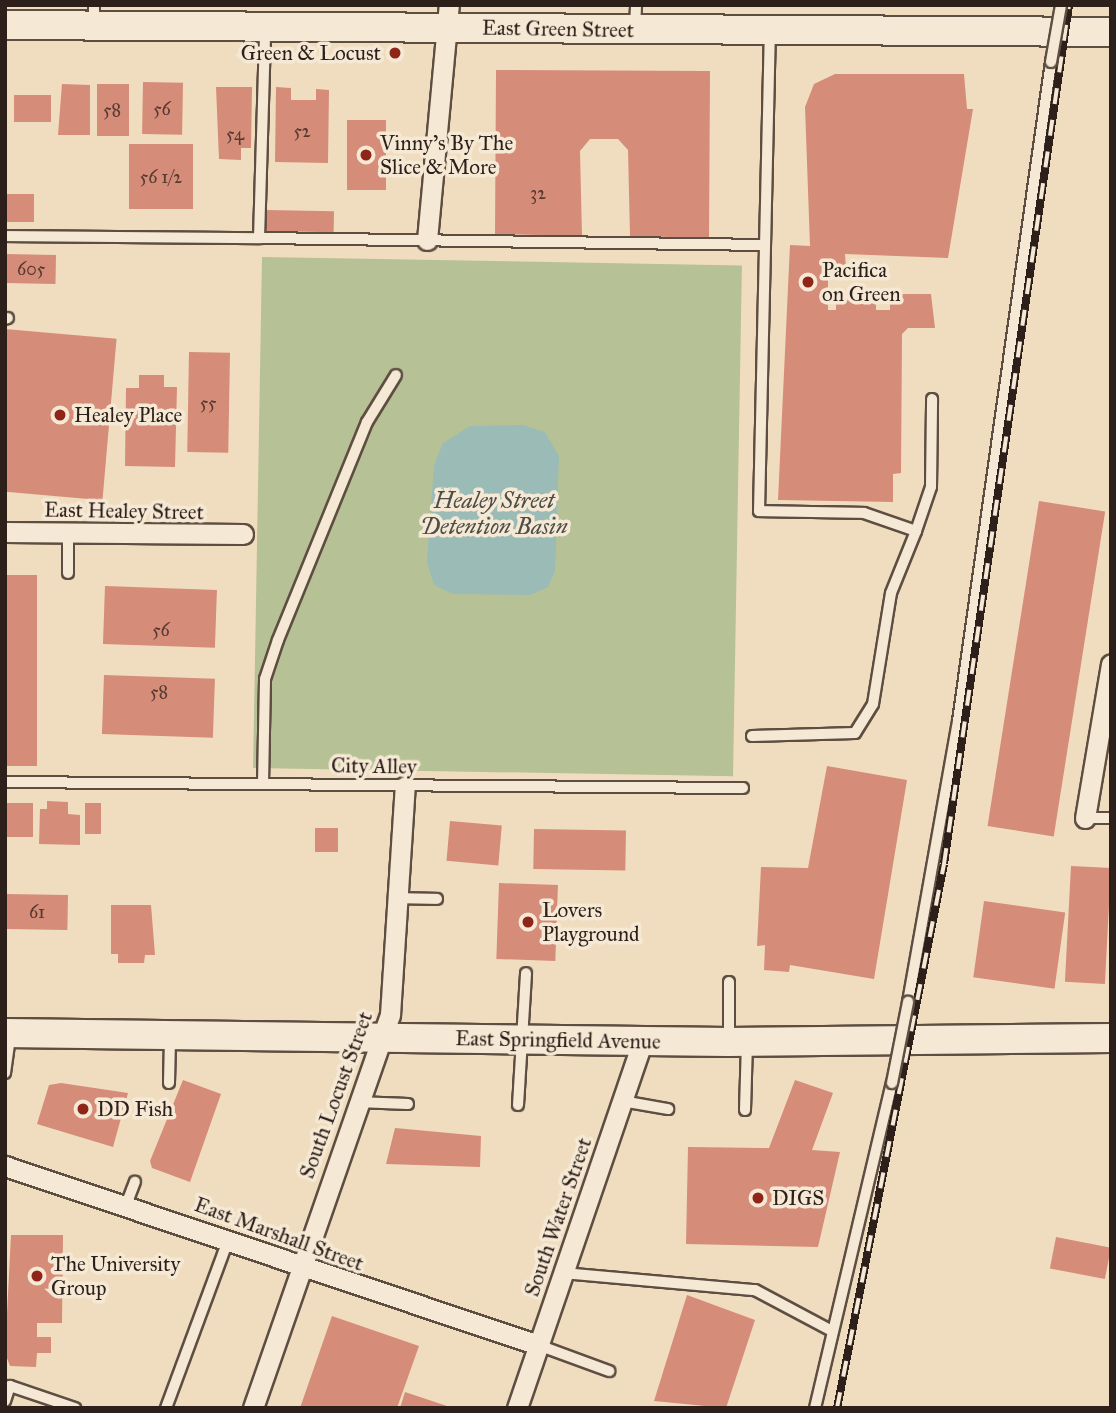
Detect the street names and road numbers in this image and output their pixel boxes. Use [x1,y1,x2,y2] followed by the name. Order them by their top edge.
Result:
[482,15,634,43] street label: East Green Street
[44,497,204,525] street label: East Healey Street
[331,753,417,779] street label: City Alley
[294,1008,378,1182] street label: South Locust Street
[455,1026,661,1054] street label: East Springfield Avenue
[519,1134,597,1300] street label: South Water Street
[191,1192,367,1276] street label: East Marshall Street

